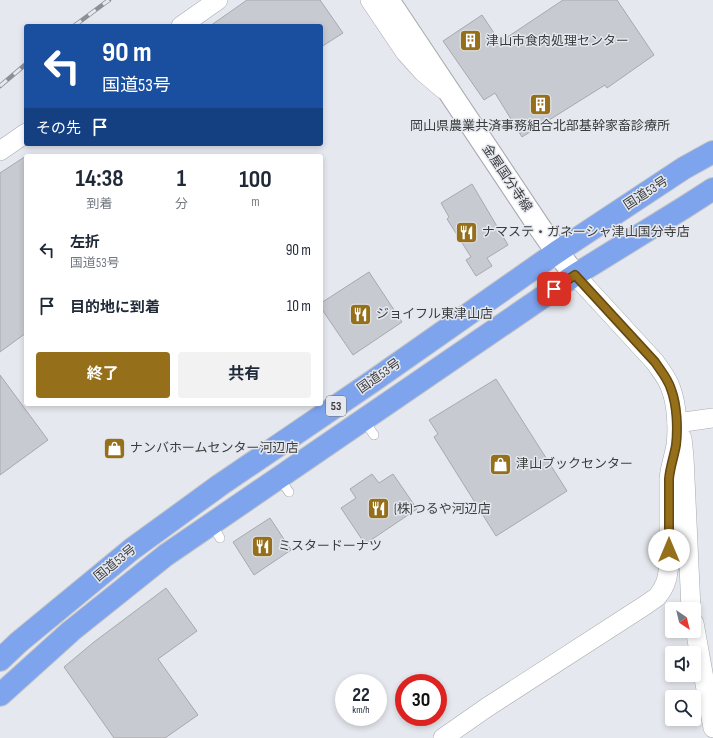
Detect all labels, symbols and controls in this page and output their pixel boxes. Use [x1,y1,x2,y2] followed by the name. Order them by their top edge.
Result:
[458,28,484,54] building icon: 津山市食肉処理センター
[486,33,629,49] place label: 津山市食肉処理センター
[102,36,152,69] text: 90 m
[36,40,88,92] icon: left
[102,75,171,96] text: 国道53号
[527,91,553,117] building icon: 岡山県農業共済事務組合北部基幹家畜診療所
[89,116,111,138] icon: arrive
[410,118,670,134] place label: 岡山県農業共済事務組合北部基幹家畜診療所
[36,119,81,138] text: その先
[479,141,535,215] street label: 金屋国分寺線
[75,164,124,193] text: 14:38
[177,164,186,193] text: 1
[239,165,272,194] text: 100
[621,173,671,213] street label: 国道53号
[251,194,260,210] text: m
[86,196,112,212] text: 到着
[175,196,188,212] text: 分
[453,219,479,245] restaurant icon: ナマステ・ガネーシャ津山国分寺店
[482,224,690,240] place label: ナマステ・ガネーシャ津山国分寺店
[70,233,100,252] text: 左折
[36,239,58,261] icon: left
[286,241,311,260] text: 90 m
[70,255,120,271] text: 国道53号
[537,272,571,306] pin
[543,278,565,300] icon: arrive
[36,295,58,317] icon: arrive
[287,297,311,316] text: 10 m
[70,298,160,317] text: 目的地に到着
[348,301,374,327] restaurant icon: ジョイフル東津山店
[376,306,493,322] place label: ジョイフル東津山店
[36,352,170,398] button: 終了
[178,352,311,398] button: 共有
[354,355,404,397] street label: 国道53号
[326,396,346,416] road number: 53
[102,435,128,461] shop icon: ナンバホームセンター河辺店
[130,440,299,456] place label: ナンバホームセンター河辺店
[487,451,513,477] shop icon: 津山ブックセンター
[516,456,633,472] place label: 津山ブックセンター
[366,496,392,522] restaurant icon: (株)つるや河辺店
[394,501,491,517] place label: (株)つるや河辺店
[648,529,690,571] position arrow
[249,533,275,559] restaurant icon: ミスタードーナツ
[278,538,382,554] place label: ミスタードーナツ
[91,541,139,585] street label: 国道53号
[665,602,701,638] north arrow
[665,602,701,726] map controls
[665,646,701,682] button: sound
[395,674,447,726] speed limit sign: 30
[352,683,370,707] text: 22
[665,690,701,726] button: search
[352,704,370,716] text: km/h

